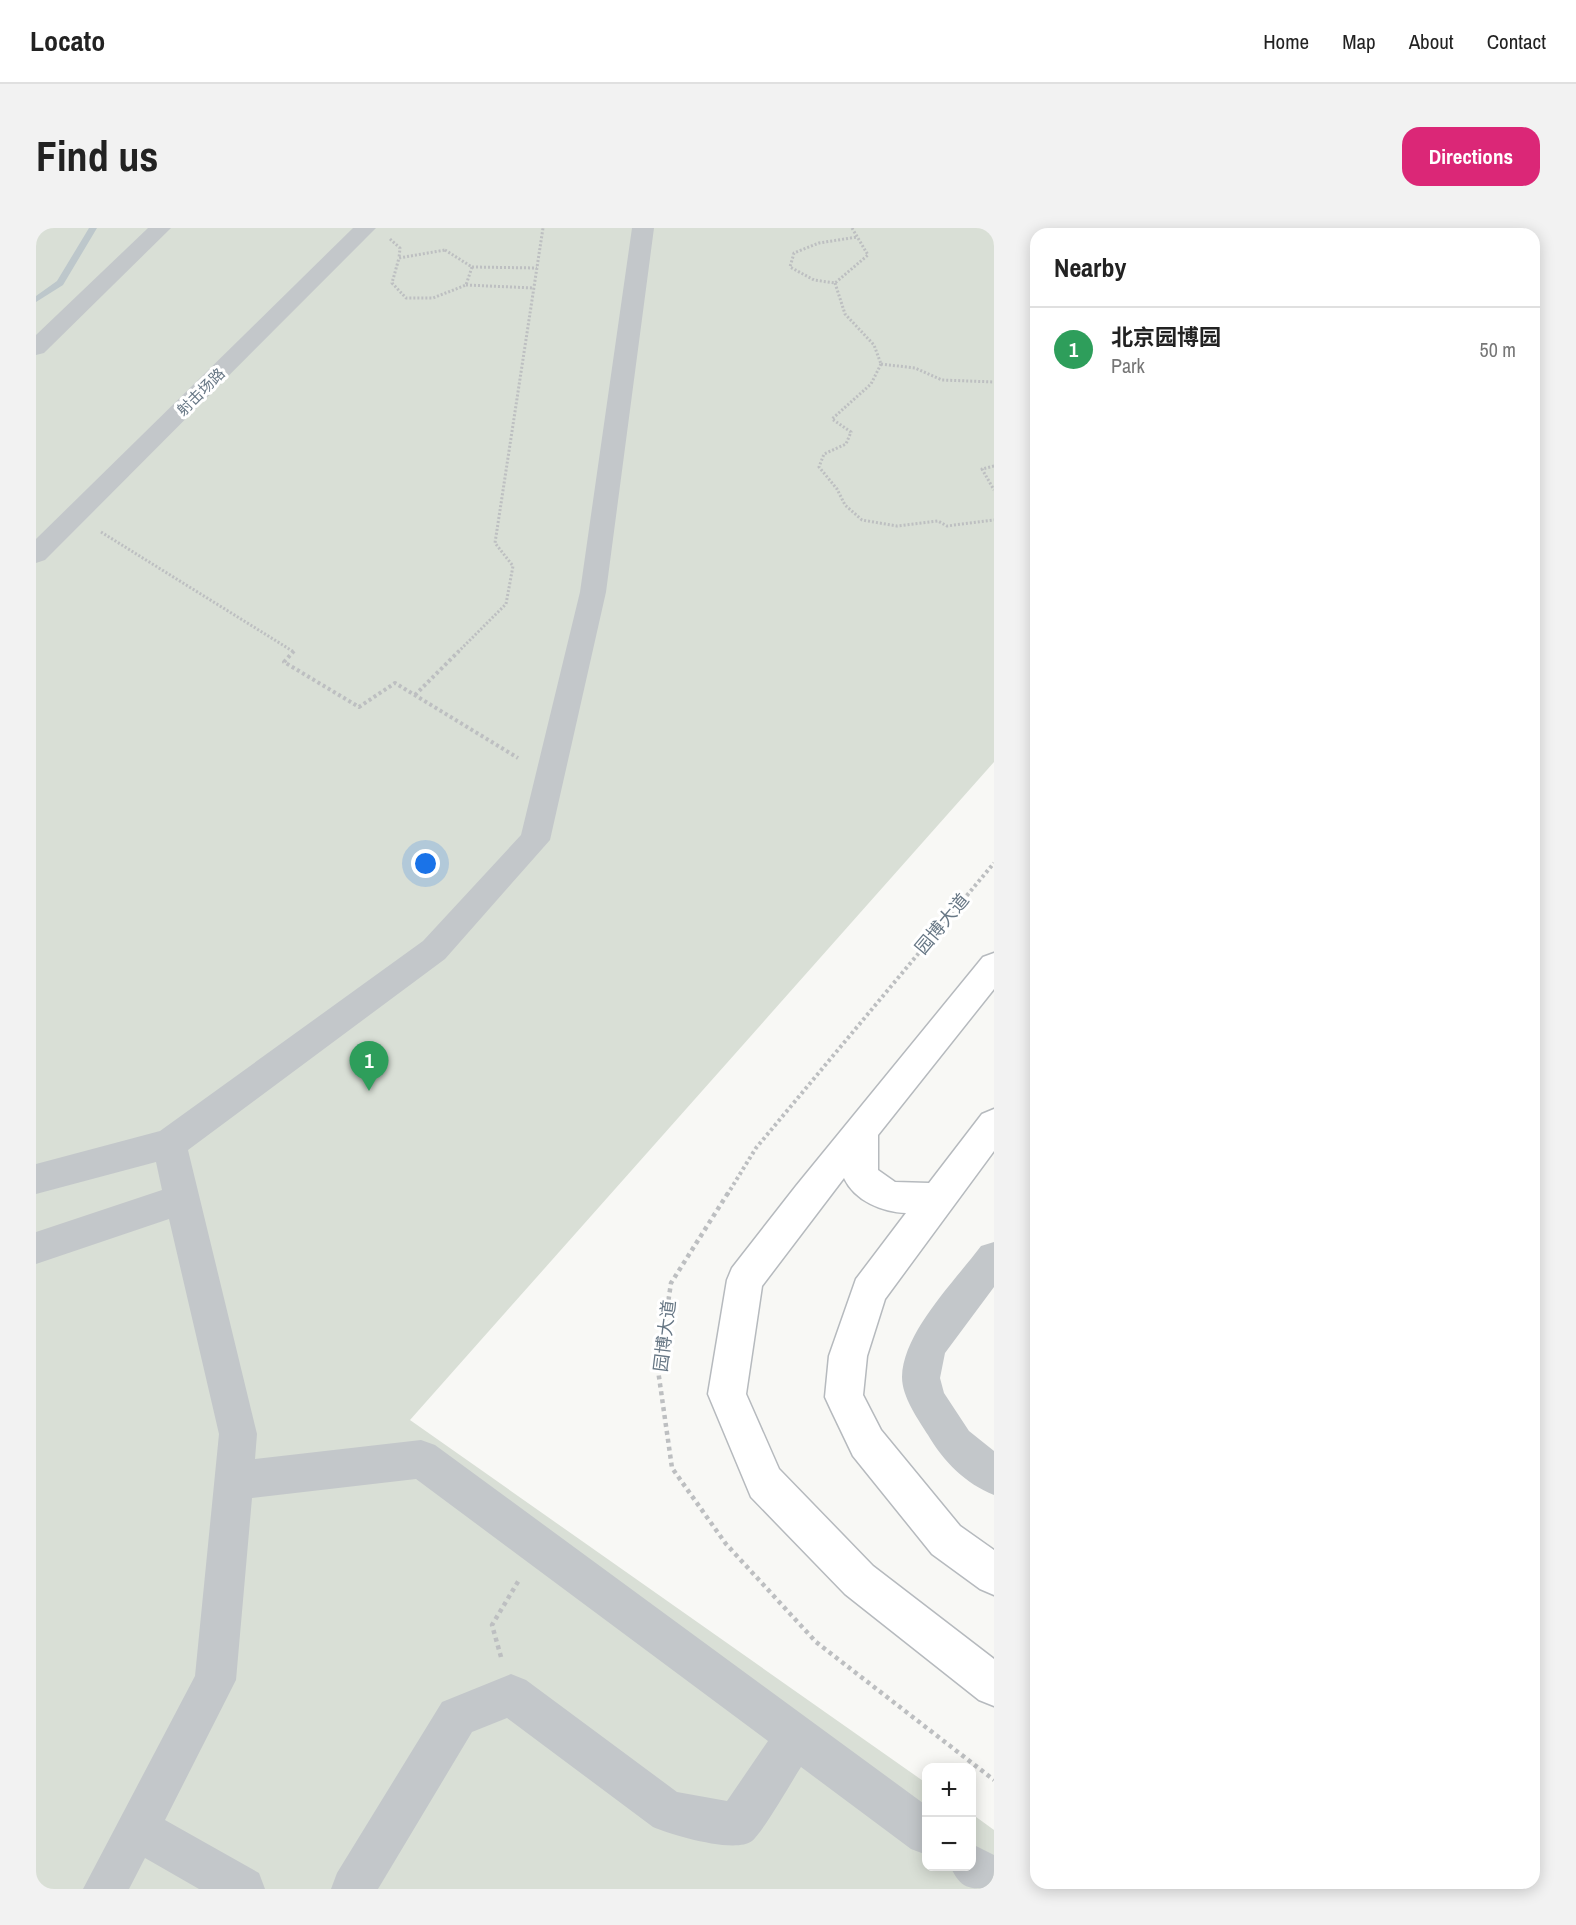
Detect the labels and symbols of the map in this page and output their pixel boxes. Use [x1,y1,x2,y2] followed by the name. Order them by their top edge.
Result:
[172,363,229,420] street label: 射击场路
[411,849,440,878] your location
[909,888,974,959] street label: 园博大道
[350,1042,388,1091] pin: 1
[648,1299,681,1373] street label: 园博大道

